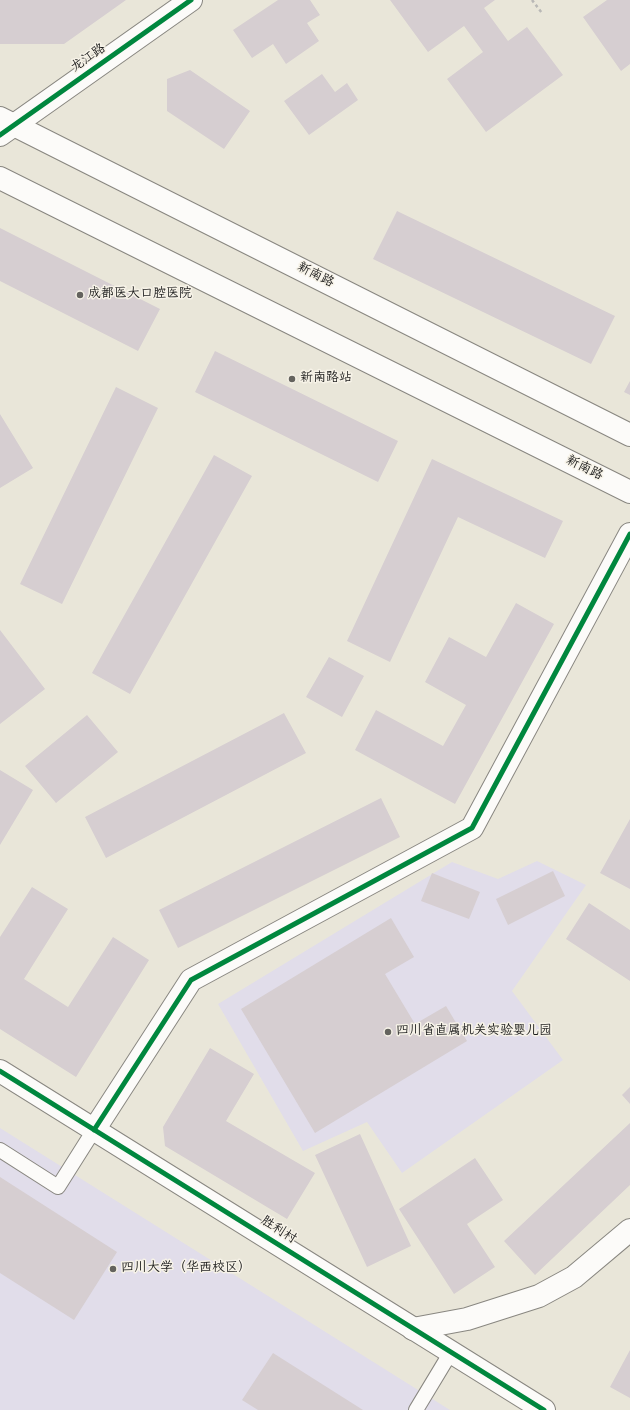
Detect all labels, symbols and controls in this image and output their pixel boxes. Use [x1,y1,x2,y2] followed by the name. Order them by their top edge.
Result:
[69,41,109,77] street label: 龙江路
[294,260,336,292] street label: 新南路
[88,287,192,303] place label: 成都医大口腔医院
[75,290,85,300] marker: 成都医大口腔医院
[300,371,352,387] place label: 新南路站
[287,374,297,384] marker: 新南路站
[563,453,605,485] street label: 新南路
[396,1024,552,1040] place label: 四川省直属机关实验婴儿园
[383,1027,393,1037] marker: 四川省直属机关实验婴儿园
[257,1214,299,1248] street label: 胜利村
[121,1261,251,1277] place label: 四川大学（华西校区）
[108,1264,118,1274] marker: 四川大学（华西校区）

